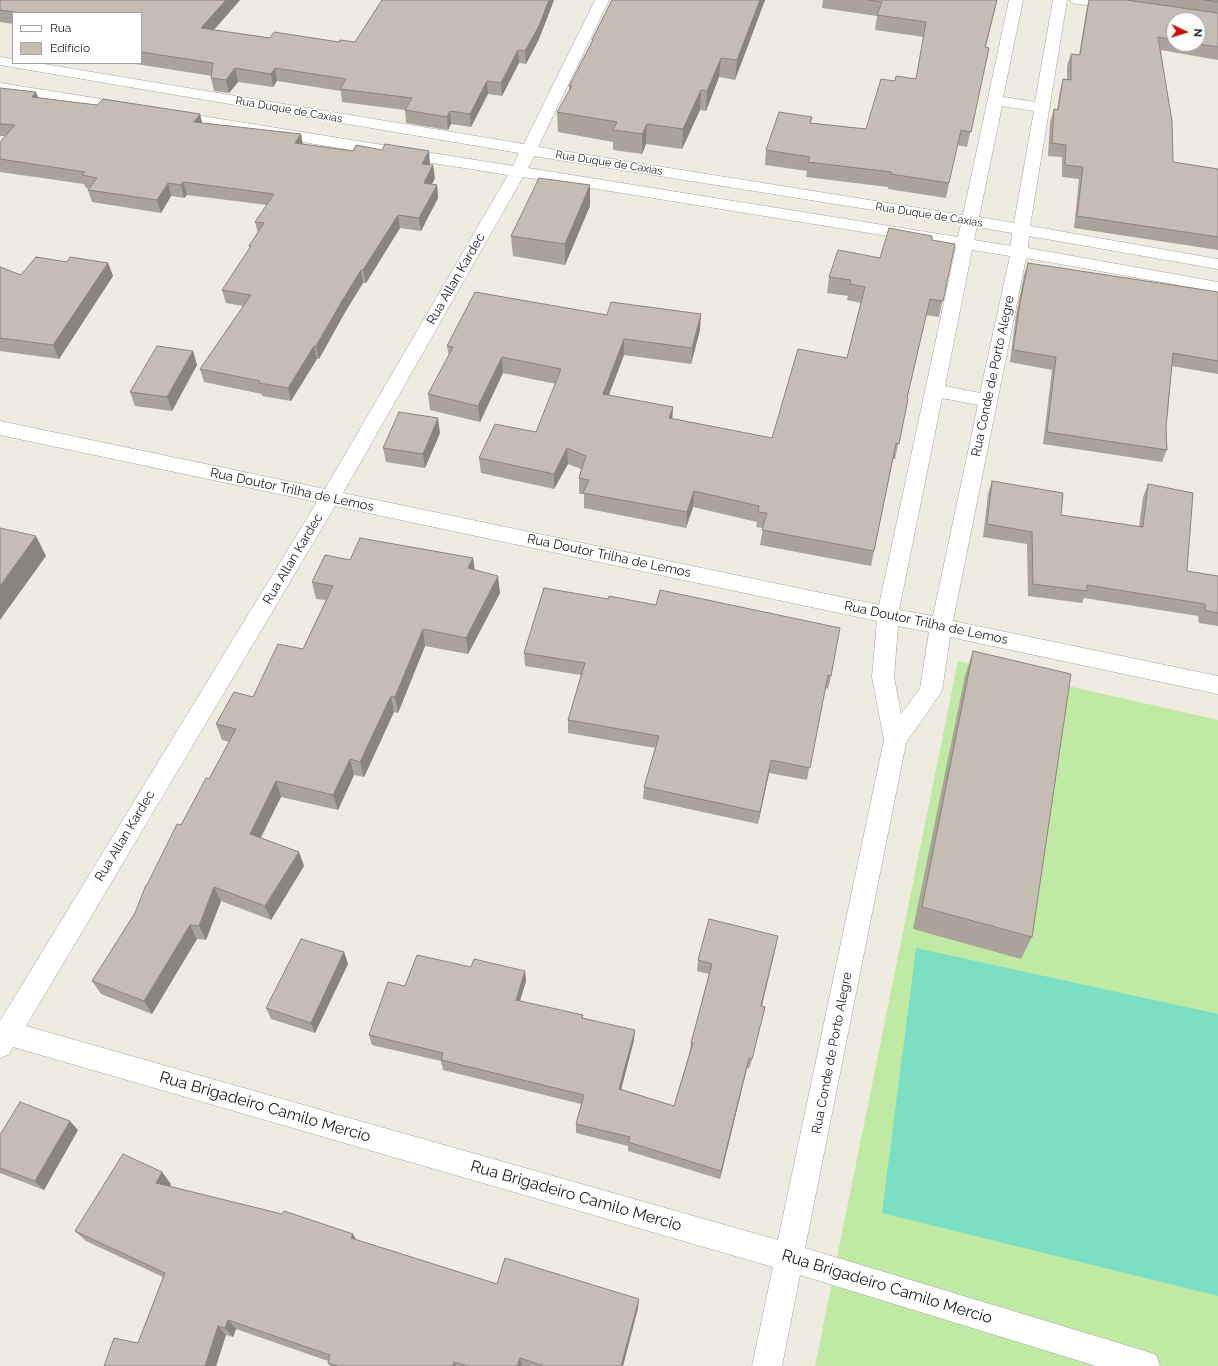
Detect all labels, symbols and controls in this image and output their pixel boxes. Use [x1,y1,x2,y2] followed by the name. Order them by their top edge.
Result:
[12,12,142,64] legend
[1166,12,1206,52] north arrow
[50,21,71,35] text: Rua
[1191,28,1204,37] text: N
[50,41,90,55] text: Edifício
[235,94,343,126] street label: Rua Duque de Caxias
[554,148,664,178] street label: Rua Duque de Caxias
[874,200,984,230] street label: Rua Duque de Caxias
[423,230,489,328] street label: Rua Allan Kardec
[968,294,1018,458] street label: Rua Conde de Porto Alegre
[209,465,375,515] street label: Rua Doutor Trilha de Lemos
[260,511,326,607] street label: Rua Allan Kardec
[526,531,692,581] street label: Rua Doutor Trilha de Lemos
[843,598,1009,648] street label: Rua Doutor Trilha de Lemos
[92,788,158,884] street label: Rua Allan Kardec
[809,971,855,1135] street label: Rua Conde de Porto Alegre
[157,1068,373,1146] street label: Rua Brigadeiro Camilo Mercio
[468,1157,684,1235] street label: Rua Brigadeiro Camilo Mercio
[779,1246,995,1328] street label: Rua Brigadeiro Camilo Mercio

